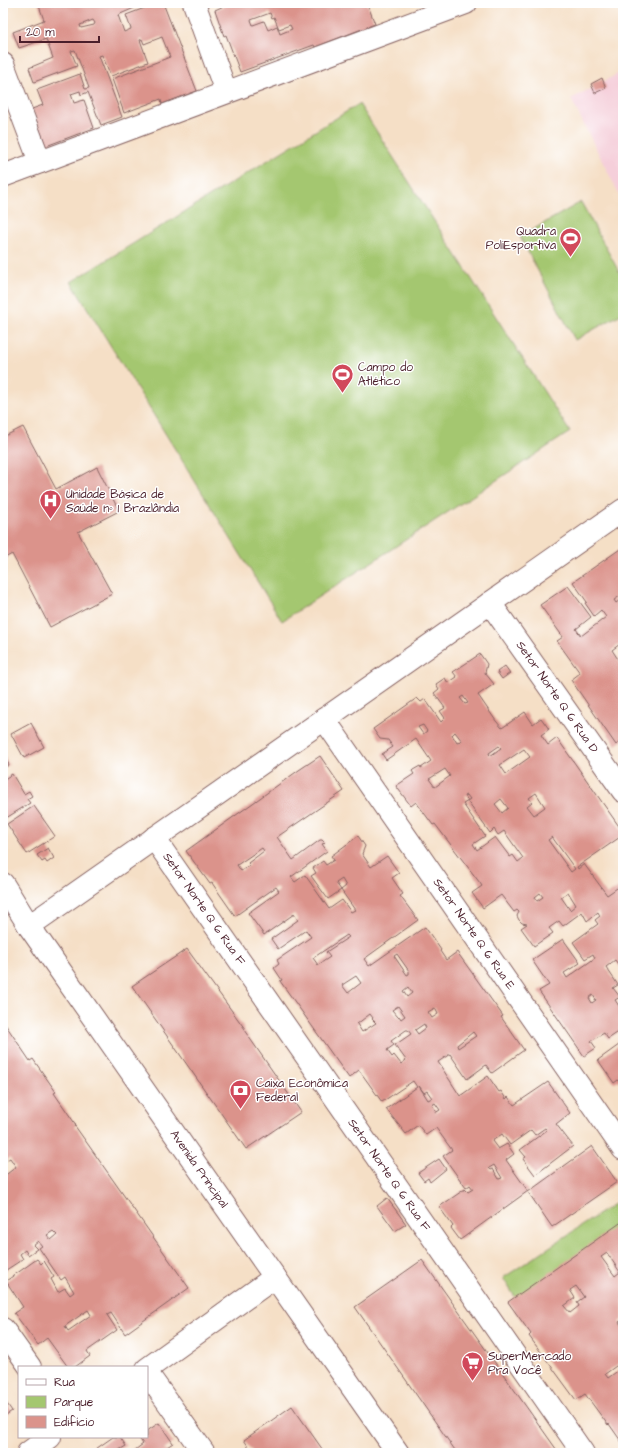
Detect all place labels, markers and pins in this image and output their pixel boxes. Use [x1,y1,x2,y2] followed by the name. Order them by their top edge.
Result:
[486,223,556,254] place label: Quadra PoliEsportiva
[558,225,584,258] sports icon: Quadra PoliEsportiva
[358,359,413,390] place label: Campo do Atlético
[330,361,356,394] sports icon: Campo do Atlético
[66,486,179,517] place label: Unidade Básica de Saúde nº 1 Brazlândia
[38,488,64,521] hospital icon: Unidade Básica de Saúde nº 1 Brazlândia
[256,1075,348,1106] place label: Caixa Econômica Federal
[228,1077,254,1110] bank icon: Caixa Econômica Federal
[488,1348,571,1379] place label: SuperMercado Pra Você
[460,1350,486,1383] supermarket icon: SuperMercado Pra Você

